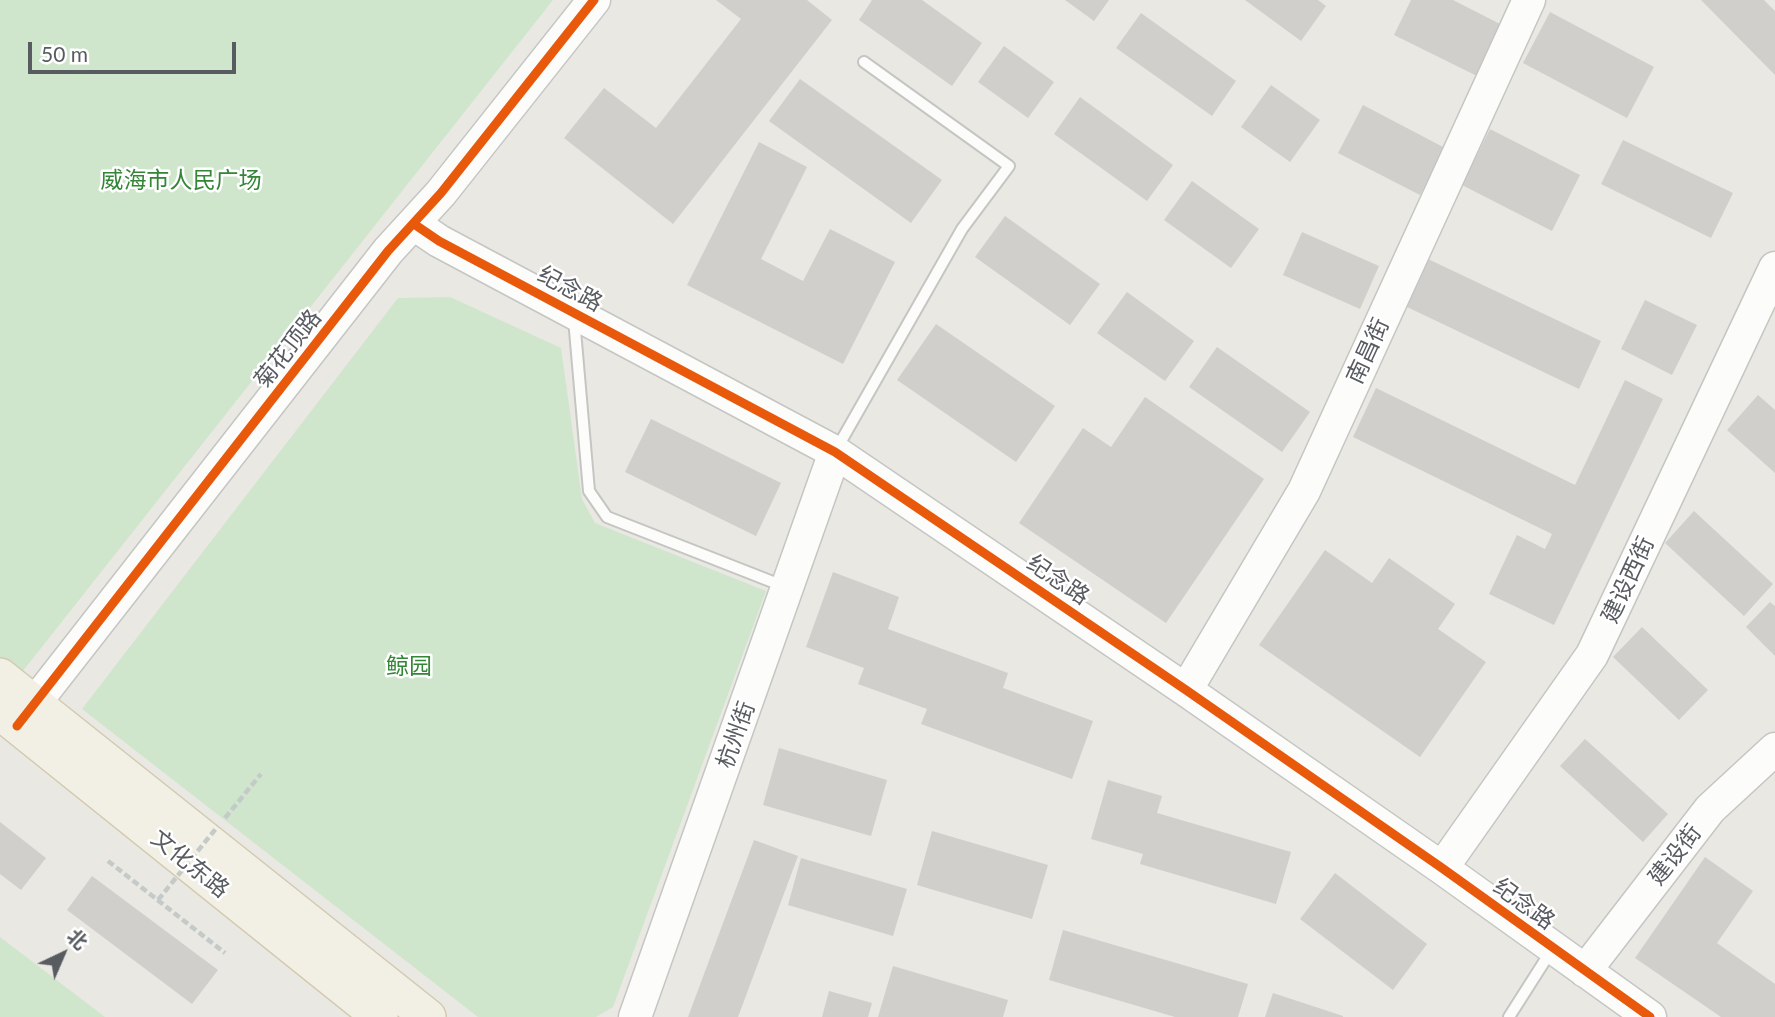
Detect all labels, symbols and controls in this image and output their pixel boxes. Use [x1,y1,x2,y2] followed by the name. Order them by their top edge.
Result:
[32,28,240,72] scale bar
[41,41,88,66] text: 50 m
[101,167,261,195] park label: 威海市人民广场
[533,261,607,317] street label: 纪念路
[249,304,327,394] street label: 菊花顶路
[1341,314,1395,388] street label: 南昌街
[1596,532,1660,628] street label: 建设西街
[1022,549,1094,611] street label: 纪念路
[386,653,432,681] park label: 鲸园
[711,698,761,772] street label: 杭州街
[1643,819,1707,891] street label: 建设街
[146,824,234,904] street label: 文化东路
[1488,873,1560,935] street label: 纪念路
[28,919,98,989] north arrow
[63,924,93,953] text: 北

